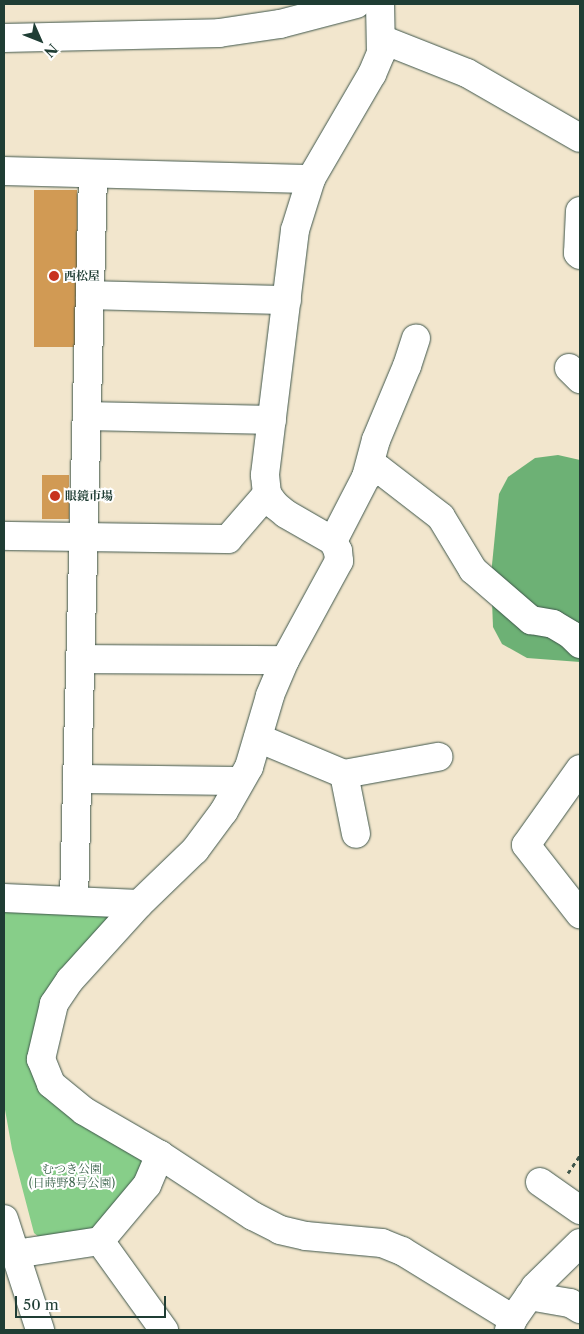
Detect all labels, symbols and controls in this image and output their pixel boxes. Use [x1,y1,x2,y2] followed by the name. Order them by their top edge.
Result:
[15,15,65,65] north arrow
[40,40,61,61] text: N
[64,269,100,283] place label: 西松屋
[48,270,60,282] marker: 西松屋
[65,489,113,503] place label: 眼鏡市場
[49,490,61,502] marker: 眼鏡市場
[29,1162,115,1190] park label: むつき公園 (日蒔野8号公園)
[18,1286,169,1318] scale bar
[23,1295,59,1314] text: 50 m

